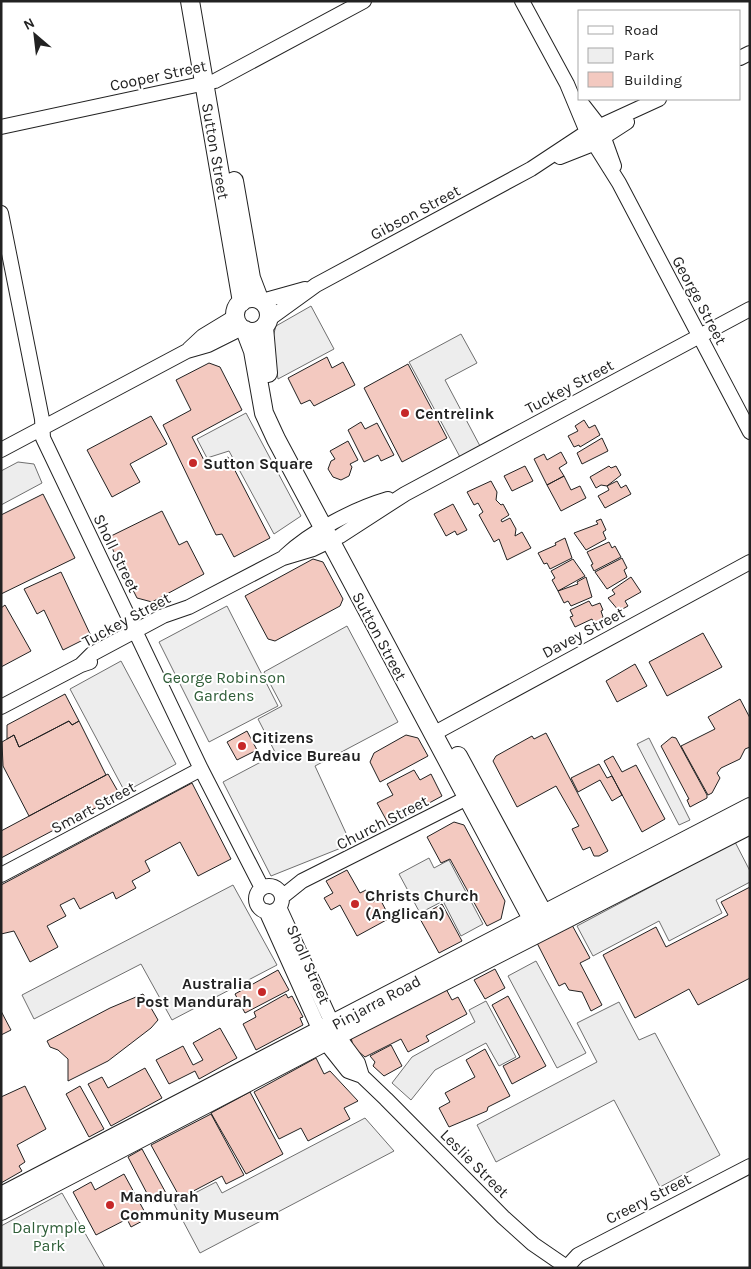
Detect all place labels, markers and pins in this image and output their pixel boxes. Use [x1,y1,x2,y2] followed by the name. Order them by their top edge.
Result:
[415,404,495,423] place label: Centrelink
[399,407,411,419] marker: Centrelink
[203,454,313,473] place label: Sutton Square
[187,457,199,469] marker: Sutton Square
[252,728,361,765] place label: Citizens Advice Bureau
[236,740,248,752] marker: Citizens Advice Bureau
[365,886,479,923] place label: Christs Church (Anglican)
[349,898,361,910] marker: Christs Church (Anglican)
[136,974,252,1011] place label: Australia Post Mandurah
[256,986,268,998] marker: Australia Post Mandurah
[120,1187,279,1224] place label: Mandurah Community Museum
[104,1199,116,1211] marker: Mandurah Community Museum

